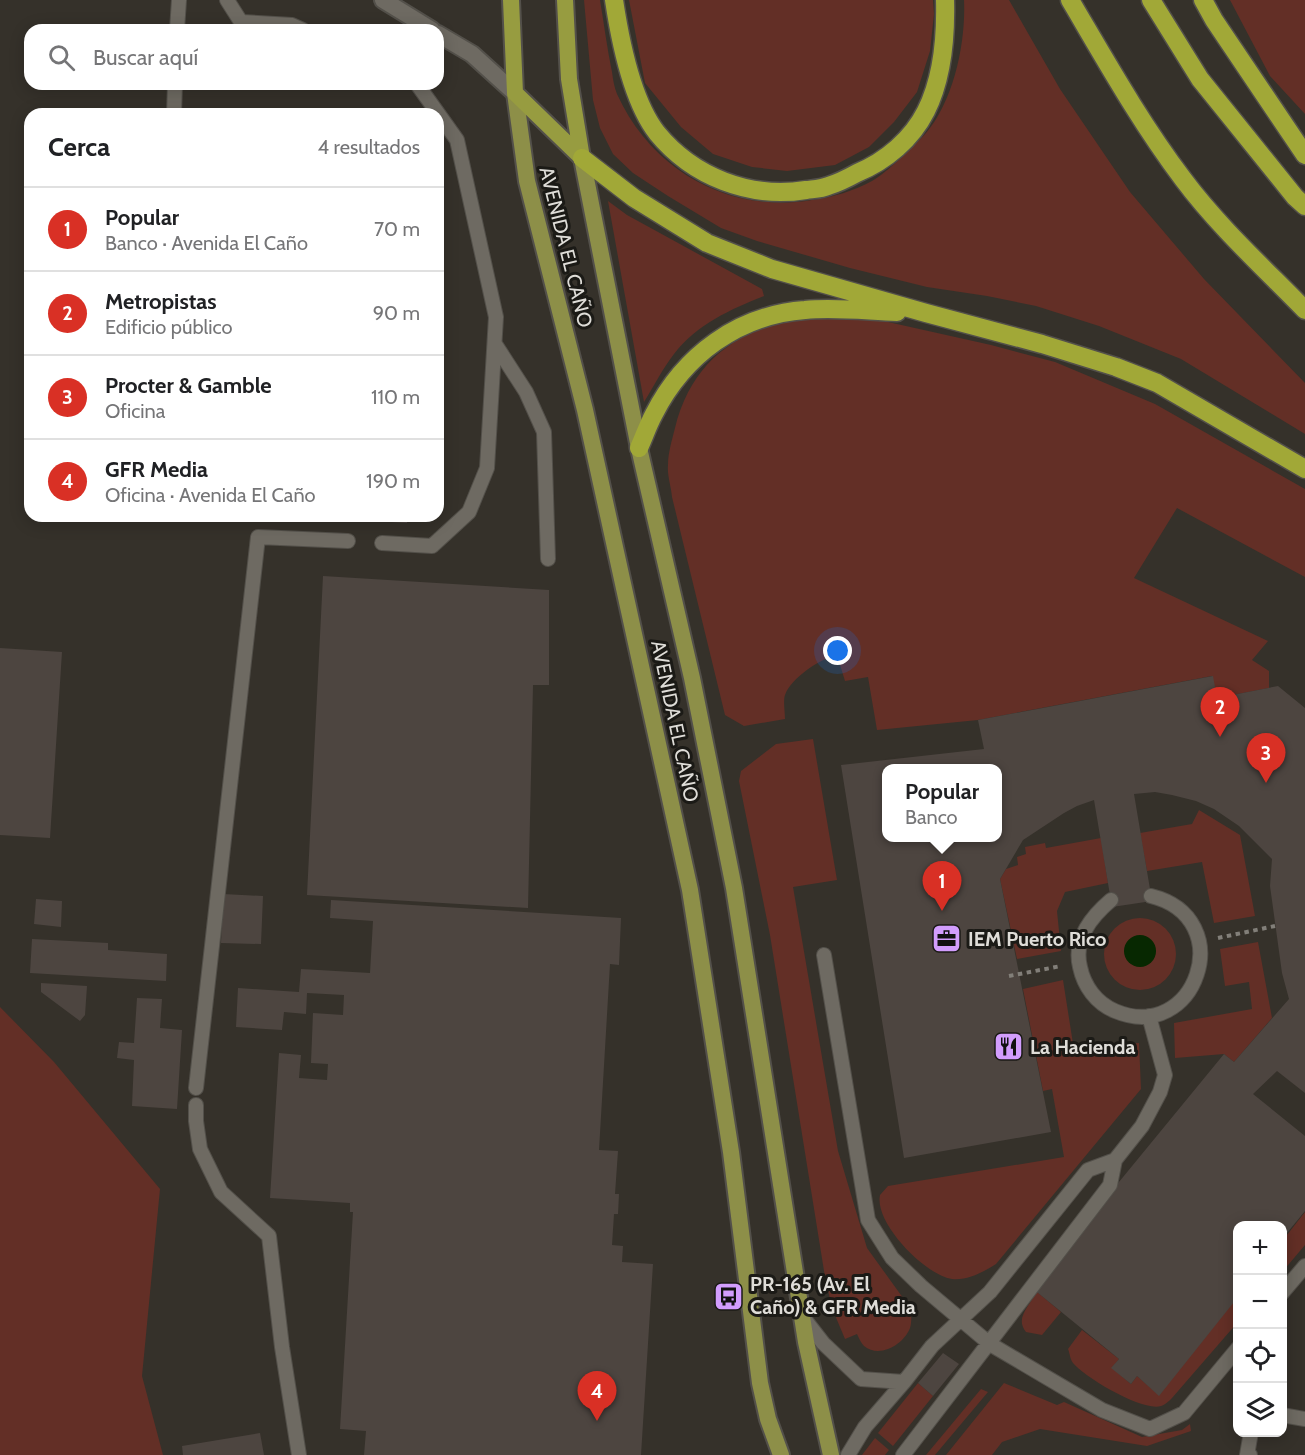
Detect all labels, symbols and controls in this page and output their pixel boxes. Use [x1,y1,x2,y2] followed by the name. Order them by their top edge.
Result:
[24,24,444,90] search box
[45,41,78,74] icon: search
[93,44,198,71] text: Buscar aquí
[48,131,110,163] text: Cerca
[318,135,420,159] text: 4 resultados
[534,164,598,330] street label: AVENIDA EL CAÑO
[105,204,179,231] text: Popular
[64,217,71,241] text: 1
[374,217,420,241] text: 70 m
[105,231,308,255] text: Banco · Avenida El Caño
[105,288,217,315] text: Metropistas
[62,301,73,325] text: 2
[373,301,420,325] text: 90 m
[105,315,232,339] text: Edificio público
[105,372,272,399] text: Procter & Gamble
[62,385,73,409] text: 3
[371,385,420,409] text: 110 m
[105,399,165,423] text: Oficina
[105,456,208,483] text: GFR Media
[61,469,74,493] text: 4
[366,469,420,493] text: 190 m
[105,483,316,507] text: Oficina · Avenida El Caño
[823,636,852,665] your location
[646,638,704,804] street label: AVENIDA EL CAÑO
[1200,688,1240,737] pin: 2
[1246,734,1286,783] pin: 3
[882,764,1002,842] popup
[905,778,979,805] text: Popular
[905,805,958,829] text: Banco
[922,862,962,911] pin: 1
[931,923,963,955] office icon: IEM Puerto Rico
[968,927,1106,951] place label: IEM Puerto Rico
[993,1031,1025,1063] restaurant icon: La Hacienda
[1030,1035,1135,1059] place label: La Hacienda
[1233,1221,1287,1437] map controls
[1233,1221,1287,1275] button: +
[750,1272,916,1319] place label: PR-165 (Av. El Caño) & GFR Media
[1233,1275,1287,1329] button: −
[713,1280,745,1312] bus stop icon: PR-165 (Av. El Caño) & GFR Media
[1233,1329,1287,1383] button: locate
[578,1372,616,1421] pin: 4
[1233,1383,1287,1437] button: layers

